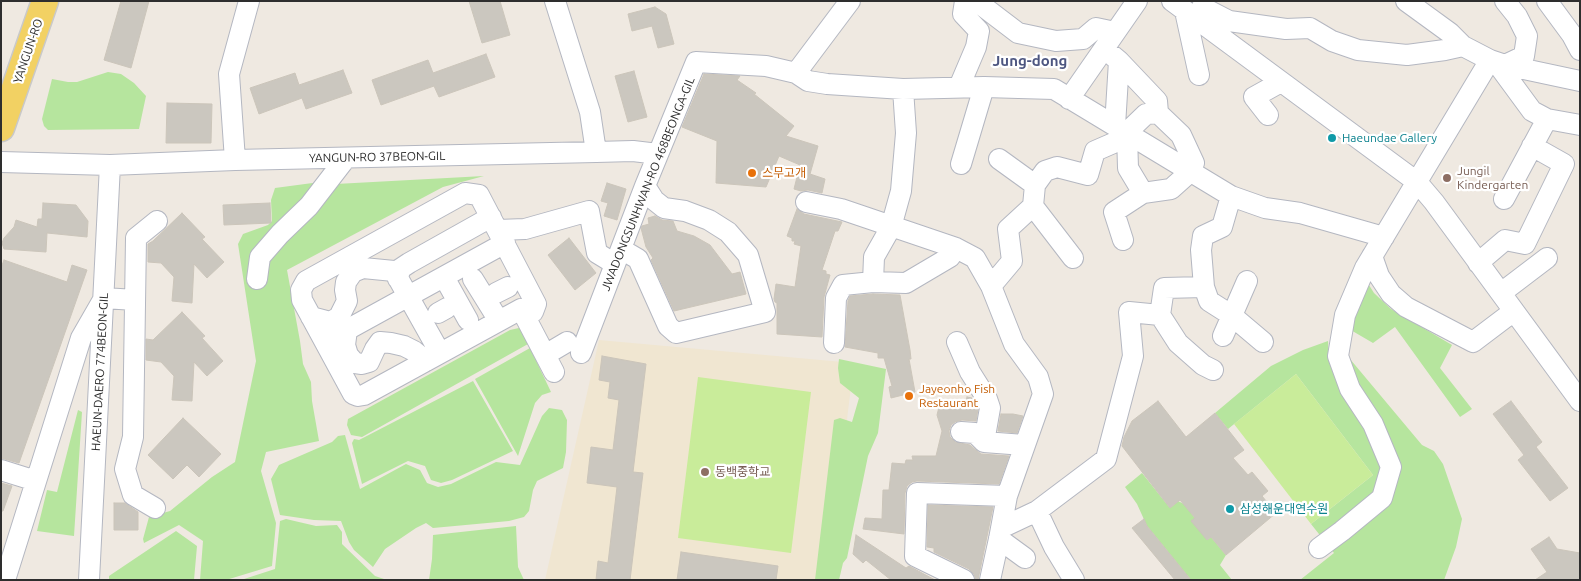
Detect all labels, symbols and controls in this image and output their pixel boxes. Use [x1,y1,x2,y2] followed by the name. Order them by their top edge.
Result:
[10,17,46,85] street label: YANGUN-RO
[993,52,1067,70] district label: Jung-dong
[598,75,698,293] street label: JWADONGSUNHWAN-RO 468BEONGA-GIL
[1342,131,1437,145] place label: Haeundae Gallery
[1326,132,1338,144] marker: Haeundae Gallery
[309,149,445,165] street label: YANGUN-RO 37BEON-GIL
[1457,164,1528,192] place label: Jungil Kindergarten
[762,166,806,180] place label: 스무고개
[746,167,758,179] marker: 스무고개
[1441,172,1453,184] marker: Jungil Kindergarten
[89,293,111,451] street label: HAEUN-DAERO 774BEON-GIL
[919,382,995,410] place label: Jayeonho Fish Restaurant
[903,390,915,402] marker: Jayeonho Fish Restaurant
[715,465,770,479] place label: 동백중학교
[699,466,711,478] marker: 동백중학교
[1240,502,1328,516] place label: 삼성해운대연수원
[1224,503,1236,515] marker: 삼성해운대연수원

